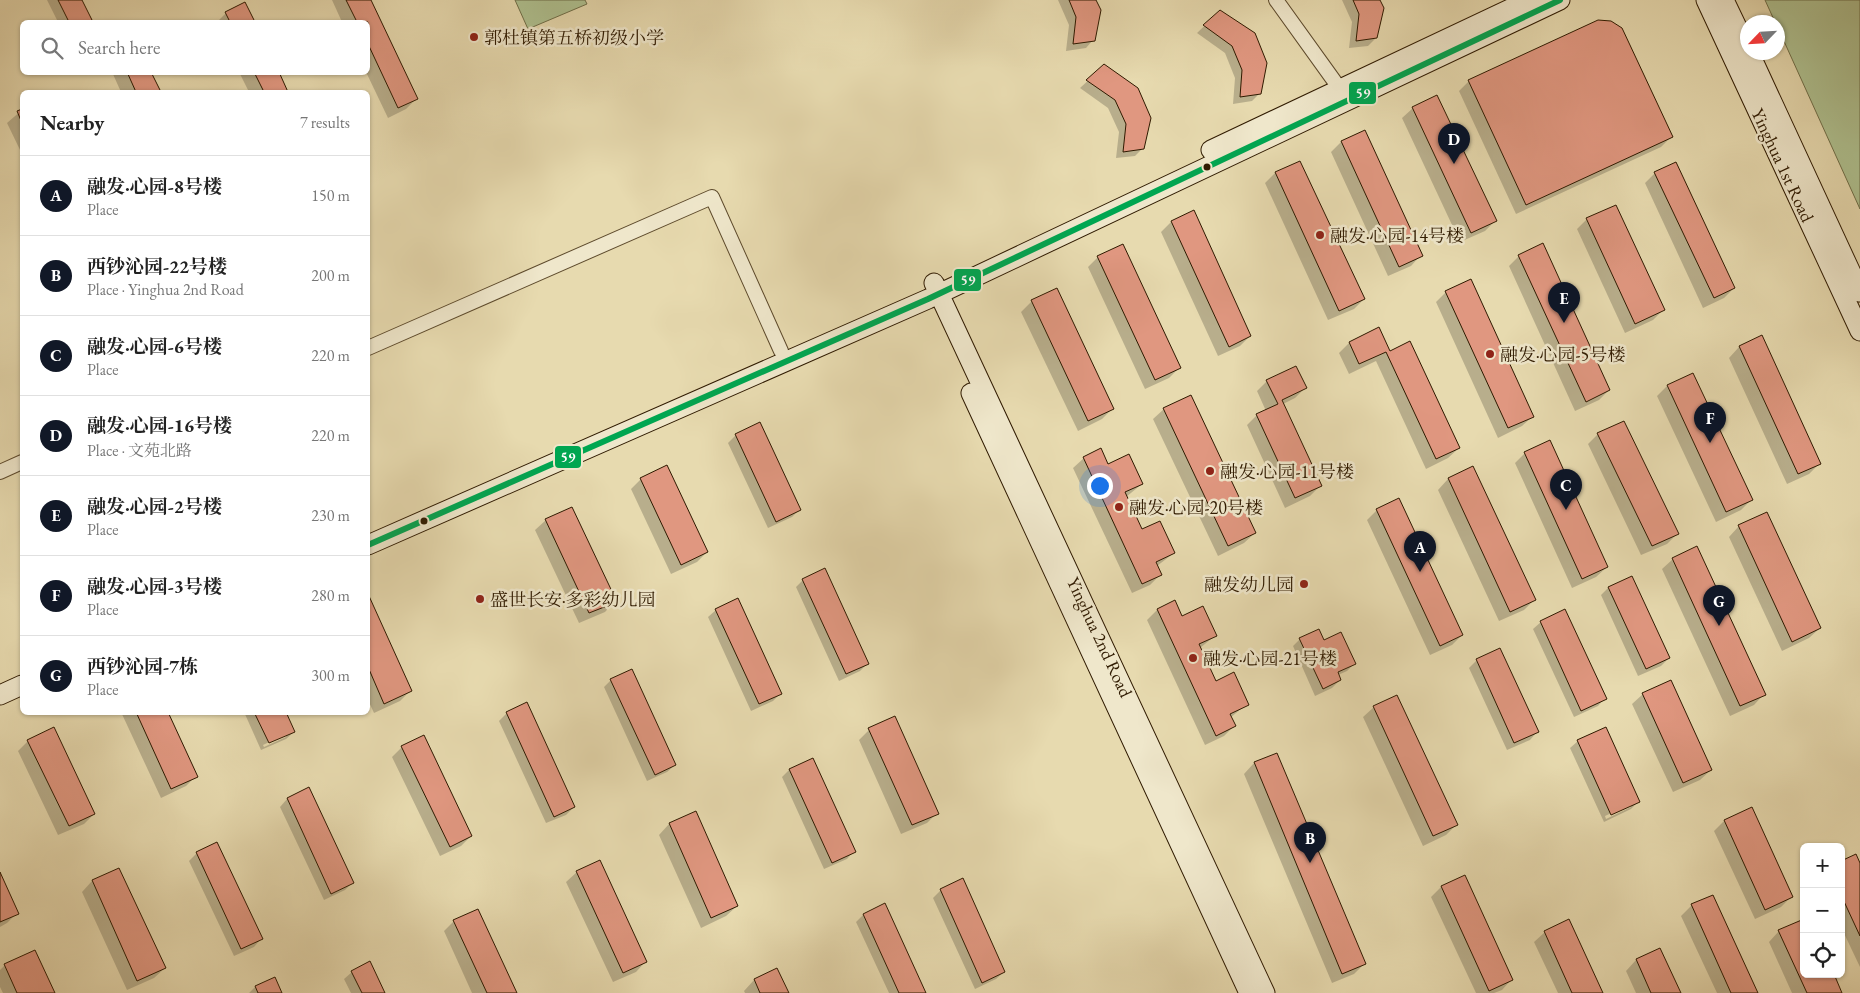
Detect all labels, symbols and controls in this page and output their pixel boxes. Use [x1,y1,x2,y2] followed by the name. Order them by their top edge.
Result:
[1740,15,1785,60] north arrow
[20,20,370,75] search box
[484,26,664,49] place label: 郭杜镇第五桥初级小学
[468,31,480,43] marker: 郭杜镇第五桥初级小学
[38,34,66,62] icon: search
[78,35,160,60] text: Search here
[1348,81,1377,105] line badge: 59
[1356,84,1371,102] text: 59
[1747,104,1820,226] street label: Yinghua 1st Road
[40,109,104,136] text: Nearby
[300,112,350,133] text: 7 results
[1438,123,1470,164] pin: D
[1202,162,1212,172] unlabelled marker
[87,174,222,199] text: 融发·心园-8号楼
[50,185,62,206] text: A
[311,185,350,206] text: 150 m
[87,199,119,220] text: Place
[1330,224,1464,247] place label: 融发·心园-14号楼
[1314,229,1326,241] marker: 融发·心园-14号楼
[87,254,227,279] text: 西钞沁园-22号楼
[51,265,61,286] text: B
[311,265,350,286] text: 200 m
[953,268,982,292] line badge: 59
[961,271,976,289] text: 59
[87,279,244,300] text: Place · Yinghua 2nd Road
[1548,282,1580,323] pin: E
[87,334,222,359] text: 融发·心园-6号楼
[1500,343,1625,366] place label: 融发·心园-5号楼
[50,345,62,366] text: C
[311,345,350,366] text: 220 m
[1484,348,1496,360] marker: 融发·心园-5号楼
[87,359,119,380] text: Place
[1694,402,1726,443] pin: F
[87,413,232,438] text: 融发·心园-16号楼
[50,425,62,446] text: D
[311,425,350,446] text: 220 m
[87,440,192,461] text: Place · 文苑北路
[554,445,582,469] line badge: 59
[561,448,576,466] text: 59
[1220,460,1354,483] place label: 融发·心园-11号楼
[1204,465,1216,477] marker: 融发·心园-11号楼
[1550,469,1582,510] pin: C
[1087,473,1113,499] your location
[87,494,222,519] text: 融发·心园-2号楼
[1129,496,1263,519] place label: 融发·心园-20号楼
[1113,501,1125,513] marker: 融发·心园-20号楼
[51,505,61,526] text: E
[311,505,350,526] text: 230 m
[419,516,429,526] unlabelled marker
[87,519,119,540] text: Place
[1404,531,1436,572] pin: A
[1062,573,1138,702] street label: Yinghua 2nd Road
[1204,573,1294,596] place label: 融发幼儿园
[87,574,222,599] text: 融发·心园-3号楼
[1298,578,1310,590] marker: 融发幼儿园
[52,585,60,606] text: F
[311,585,350,606] text: 280 m
[1703,585,1735,626] pin: G
[490,588,656,611] place label: 盛世长安·多彩幼儿园
[474,593,486,605] marker: 盛世长安·多彩幼儿园
[87,599,119,620] text: Place
[1203,647,1337,670] place label: 融发·心园-21号楼
[1187,652,1199,664] marker: 融发·心园-21号楼
[87,654,198,679] text: 西钞沁园-7栋
[50,665,62,686] text: G
[311,665,350,686] text: 300 m
[87,679,119,700] text: Place
[1294,822,1326,863] pin: B
[1800,843,1845,978] map controls
[1800,843,1845,888] button: +
[1800,888,1845,933] button: −
[1800,933,1845,978] button: locate

